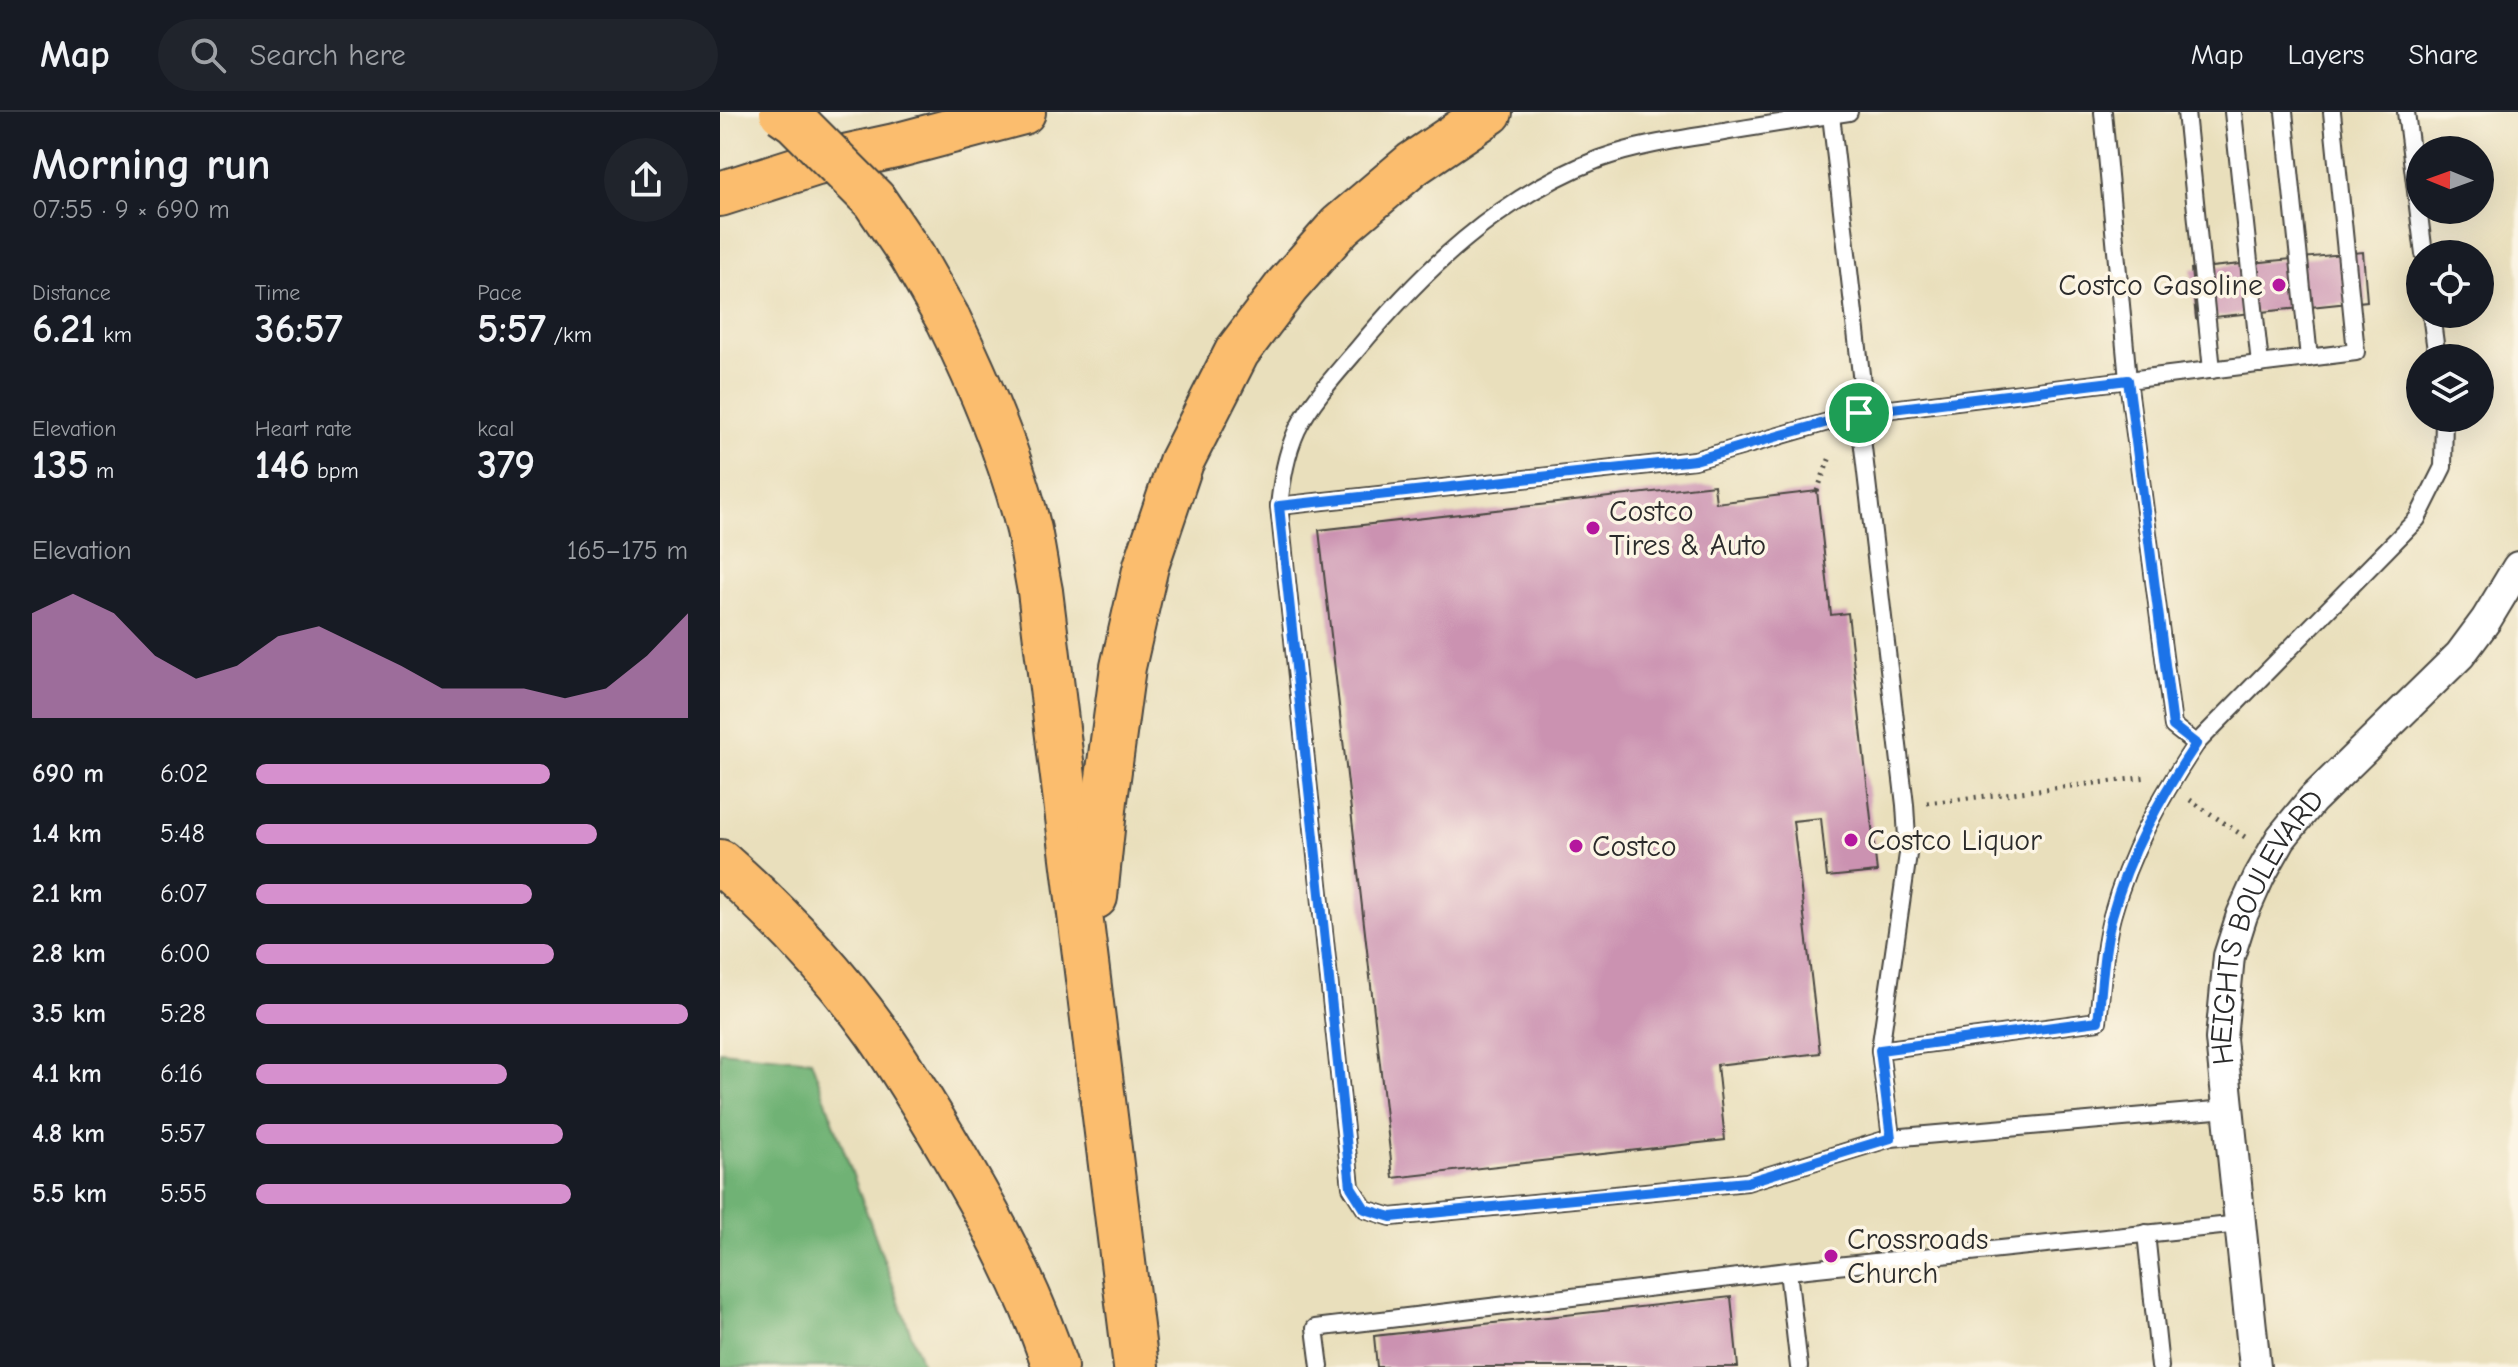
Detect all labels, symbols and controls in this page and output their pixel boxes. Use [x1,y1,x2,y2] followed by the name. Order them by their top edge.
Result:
[158,19,718,91] search box
[40,33,110,77] text: Map
[186,33,230,77] icon: search
[250,38,406,73] text: Search here
[2191,39,2244,71] text: Map
[2288,39,2364,71] text: Layers
[2408,39,2478,71] text: Share
[2406,136,2494,224] north arrow
[2406,136,2494,432] map controls
[604,138,688,222] button: share
[32,139,271,190] text: Morning run
[32,195,230,225] text: 07:55 · 9 × 690 m
[2406,240,2494,328] button: locate
[2058,268,2263,303] place label: Costco Gasoline
[2270,276,2288,294] marker: Costco Gasoline
[32,280,111,306] text: Distance
[255,280,300,306] text: Time
[477,280,522,306] text: Pace
[32,306,96,352] text: 6.21
[255,306,343,352] text: 36:57
[477,306,546,352] text: 5:57
[96,322,132,348] text: km
[546,322,592,348] text: /km
[2406,344,2494,432] button: layers
[1825,379,1893,447] pin
[1837,391,1881,435] icon: arrive
[32,416,116,442] text: Elevation
[255,416,352,442] text: Heart rate
[477,416,514,442] text: kcal
[32,442,89,488] text: 135
[255,442,310,488] text: 146
[477,442,535,488] text: 379
[89,458,114,484] text: m
[310,458,359,484] text: bpm
[1609,494,1766,563] place label: Costco Tires & Auto
[1584,519,1602,537] marker: Costco Tires & Auto
[32,536,132,566] text: Elevation
[567,536,688,566] text: 165–175 m
[32,759,104,789] text: 690 m
[160,759,208,789] text: 6:02
[2203,782,2331,1067] street label: HEIGHTS BOULEVARD
[32,819,102,849] text: 1.4 km
[160,819,205,849] text: 5:48
[1867,823,2042,858] place label: Costco Liquor
[1592,829,1677,864] place label: Costco
[1842,831,1860,849] marker: Costco Liquor
[1567,837,1585,855] marker: Costco
[32,879,103,909] text: 2.1 km
[160,879,207,909] text: 6:07
[32,939,106,969] text: 2.8 km
[160,939,210,969] text: 6:00
[32,999,106,1029] text: 3.5 km
[160,999,206,1029] text: 5:28
[32,1059,102,1089] text: 4.1 km
[160,1059,203,1089] text: 6:16
[32,1119,105,1149] text: 4.8 km
[160,1119,205,1149] text: 5:57
[32,1179,107,1209] text: 5.5 km
[160,1179,207,1209] text: 5:55
[1847,1222,1989,1291] place label: Crossroads Church
[1822,1247,1840,1265] marker: Crossroads Church

